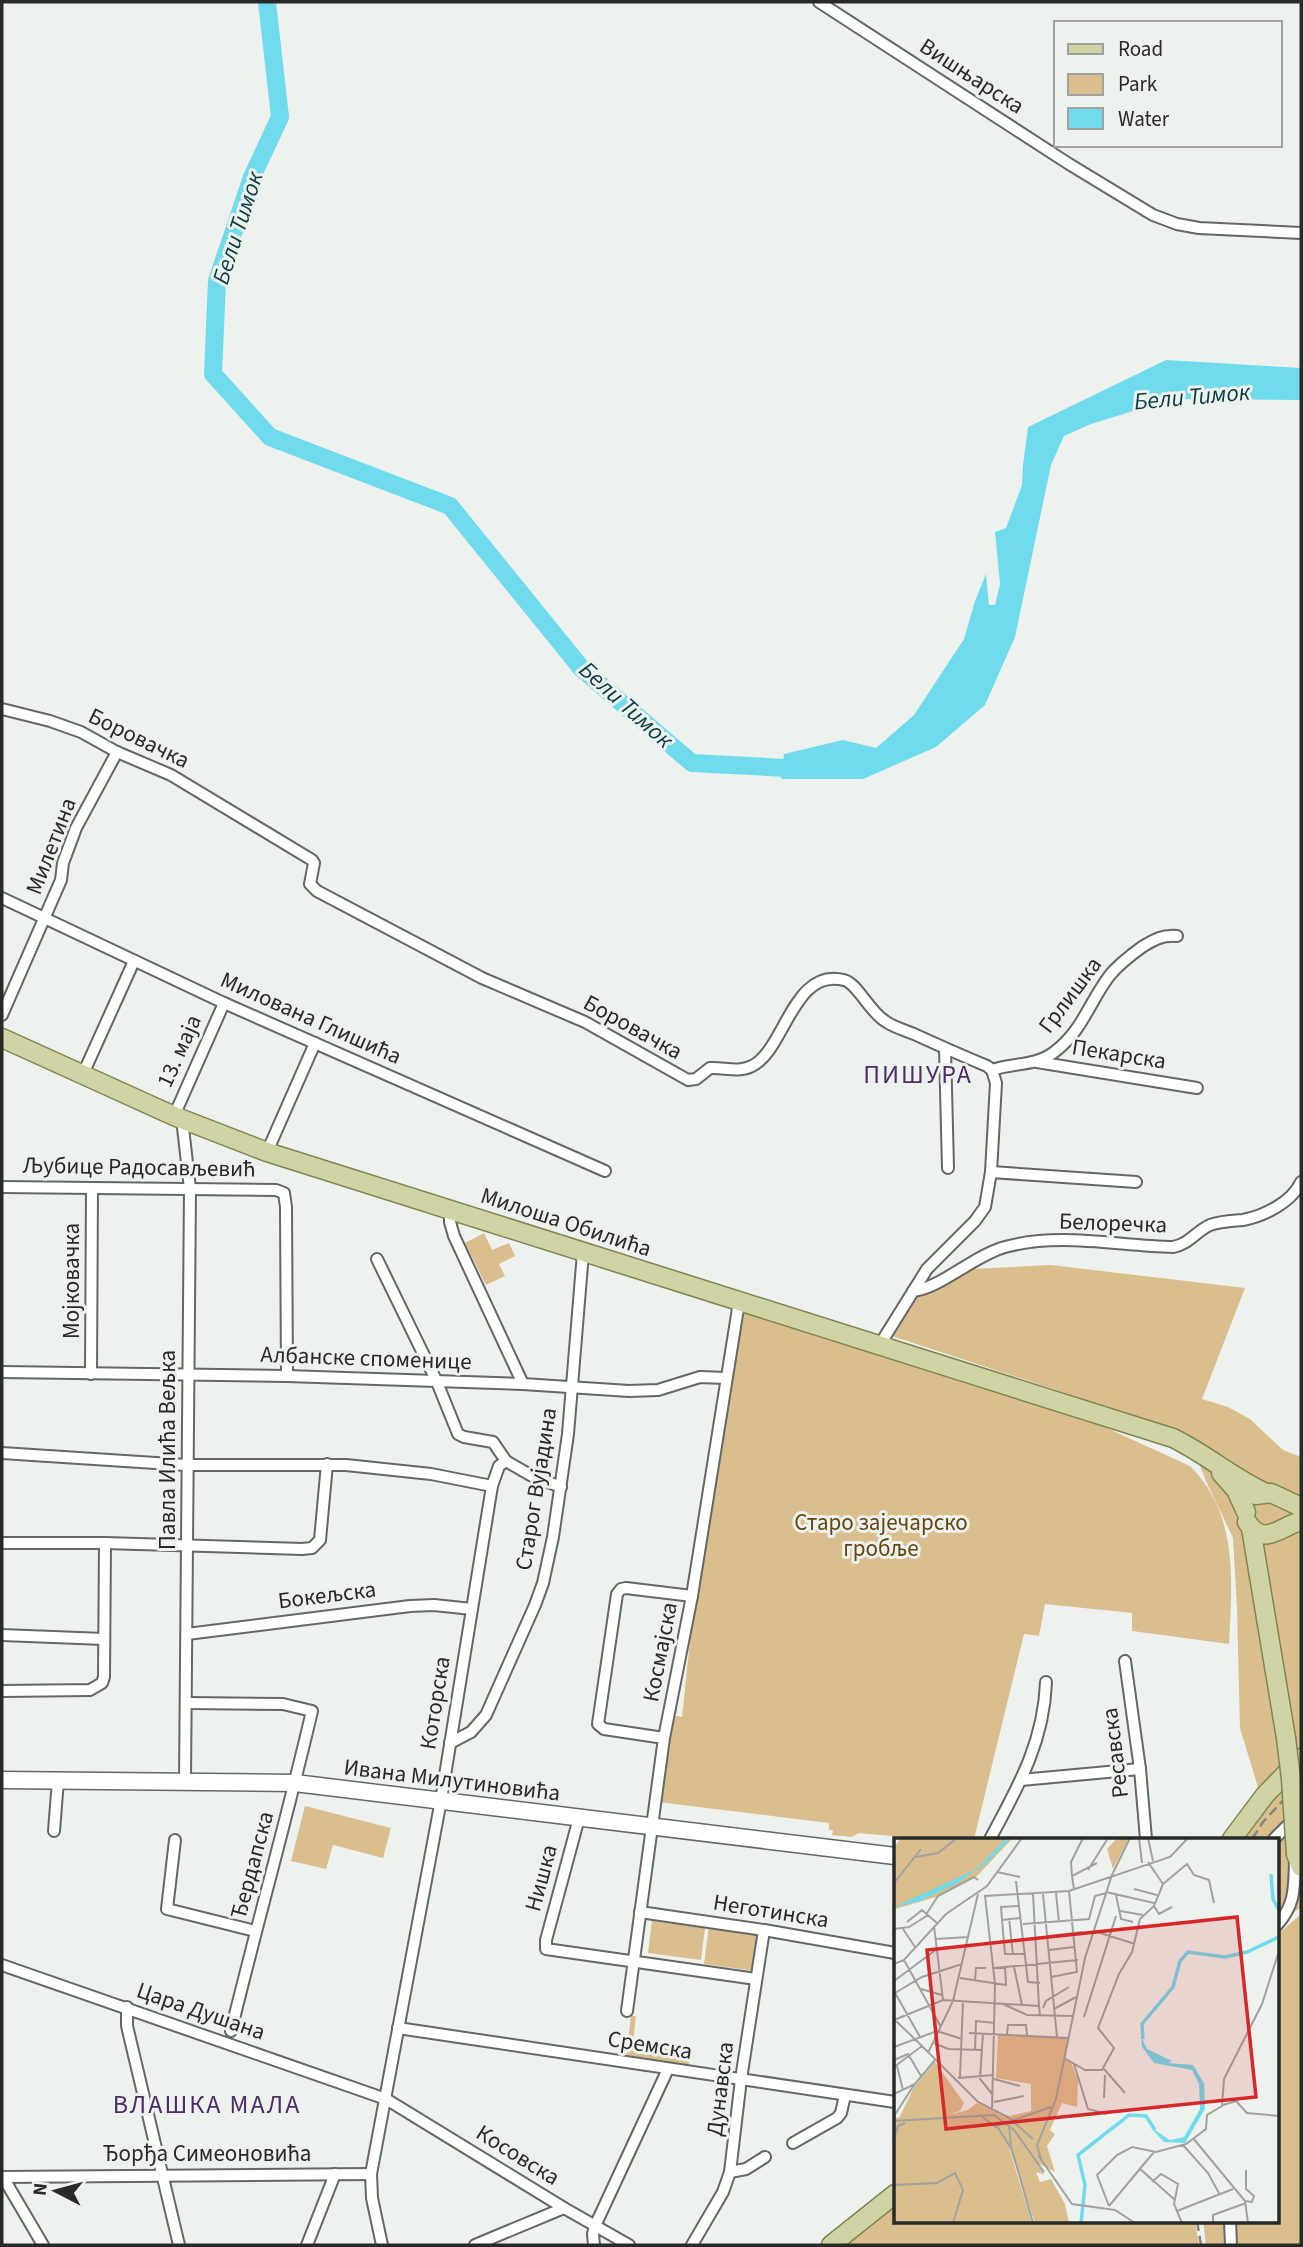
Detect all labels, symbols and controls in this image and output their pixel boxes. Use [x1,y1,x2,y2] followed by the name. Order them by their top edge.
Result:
[1054,21,1282,147] legend
[913,30,1031,122] street label: Вишњарска
[1118,34,1163,64] text: Road
[1118,69,1158,99] text: Park
[1118,104,1170,134] text: Water
[203,167,273,289] water label: Бели Тимок
[1133,374,1252,420] water label: Бели Тимок
[571,653,681,757] water label: Бели Тимок
[83,699,195,777] street label: Боровачка
[17,793,85,899] street label: Милетина
[1030,950,1110,1040] street label: Грлишка
[215,963,407,1073] street label: Милована Глишића
[577,986,689,1068] street label: Боровачка
[148,1009,210,1093] street label: 13. маја
[1070,1030,1168,1078] street label: Пекарска
[863,1056,973,1093] district label: ПИШУРА
[22,1148,256,1186] street label: Љубице Радосављевић
[476,1179,656,1265] street label: Милоша Обилића
[1058,1205,1168,1241] street label: Белоречка
[55,1223,88,1339] street label: Мојковачка
[260,1338,472,1378] street label: Албанске споменице
[151,1350,184,1550] street label: Павла Илића Вељка
[507,1405,565,1573] street label: Старог Вујадина
[794,1506,968,1565] park label: Старо зајечарско гробље
[276,1573,378,1617] street label: Бокељска
[634,1599,686,1705] street label: Космајска
[411,1654,459,1752] street label: Которска
[1093,1706,1137,1800] street label: Ресавска
[342,1750,562,1810] street label: Ивана Милутиновића
[222,1808,282,1922] street label: Ђердапска
[894,1838,1278,2222] inset map
[516,1841,566,1915] street label: Нишка
[711,1886,831,1936] street label: Неготинска
[132,1974,270,2048] street label: Цара Душана
[605,2022,695,2068] street label: Сремска
[698,2040,742,2138] street label: Дунавска
[113,2086,301,2123] district label: ВЛАШКА МАЛА
[470,2116,566,2194] street label: Косовска
[103,2137,311,2170] street label: Ђорђа Симеоновића
[21,2156,91,2226] north arrow
[26,2182,55,2197] text: N

